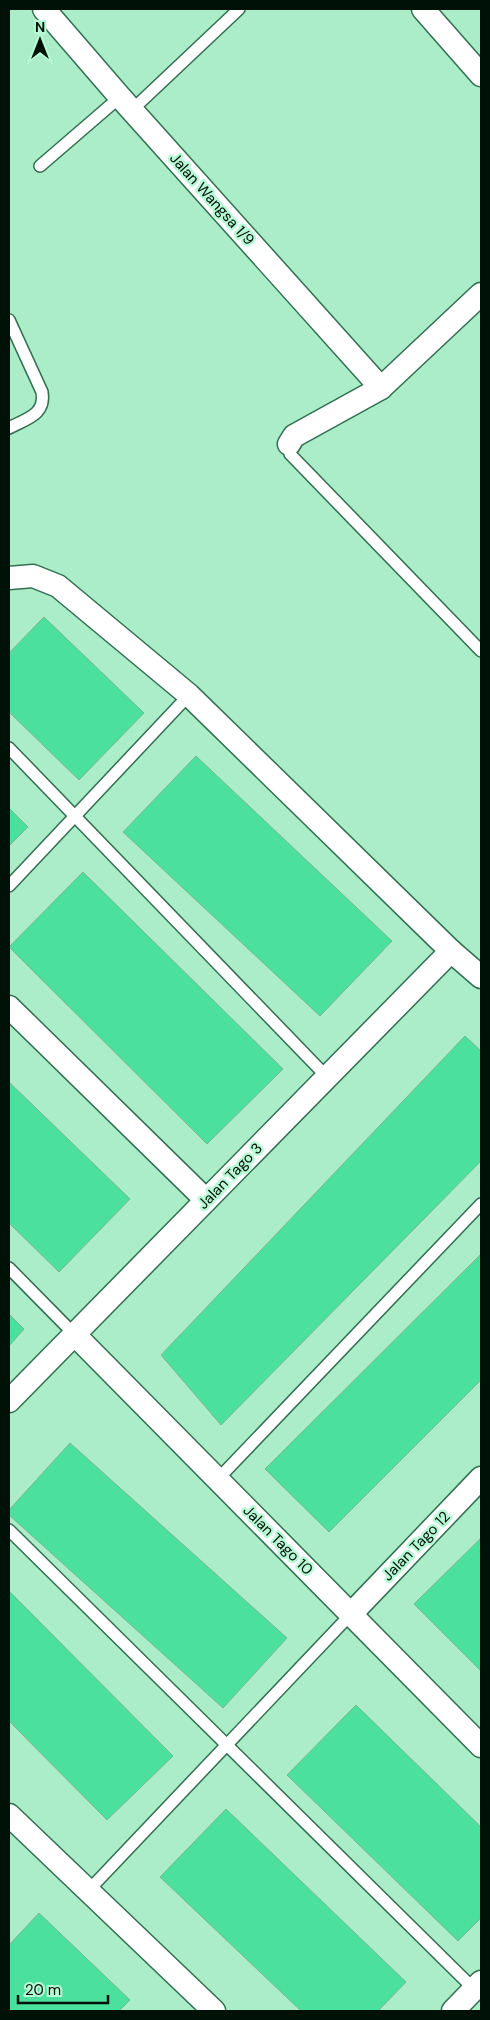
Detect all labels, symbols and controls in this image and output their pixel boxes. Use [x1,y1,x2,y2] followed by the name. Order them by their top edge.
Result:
[15,15,65,65] north arrow
[35,18,45,36] text: N
[165,149,259,249] street label: Jalan Wangsa 1/9
[193,1138,267,1214] street label: Jalan Tago 3
[239,1501,317,1579] street label: Jalan Tago 10
[378,1507,454,1585] street label: Jalan Tago 12
[18,1972,108,2004] scale bar
[25,1980,61,2000] text: 20 m

